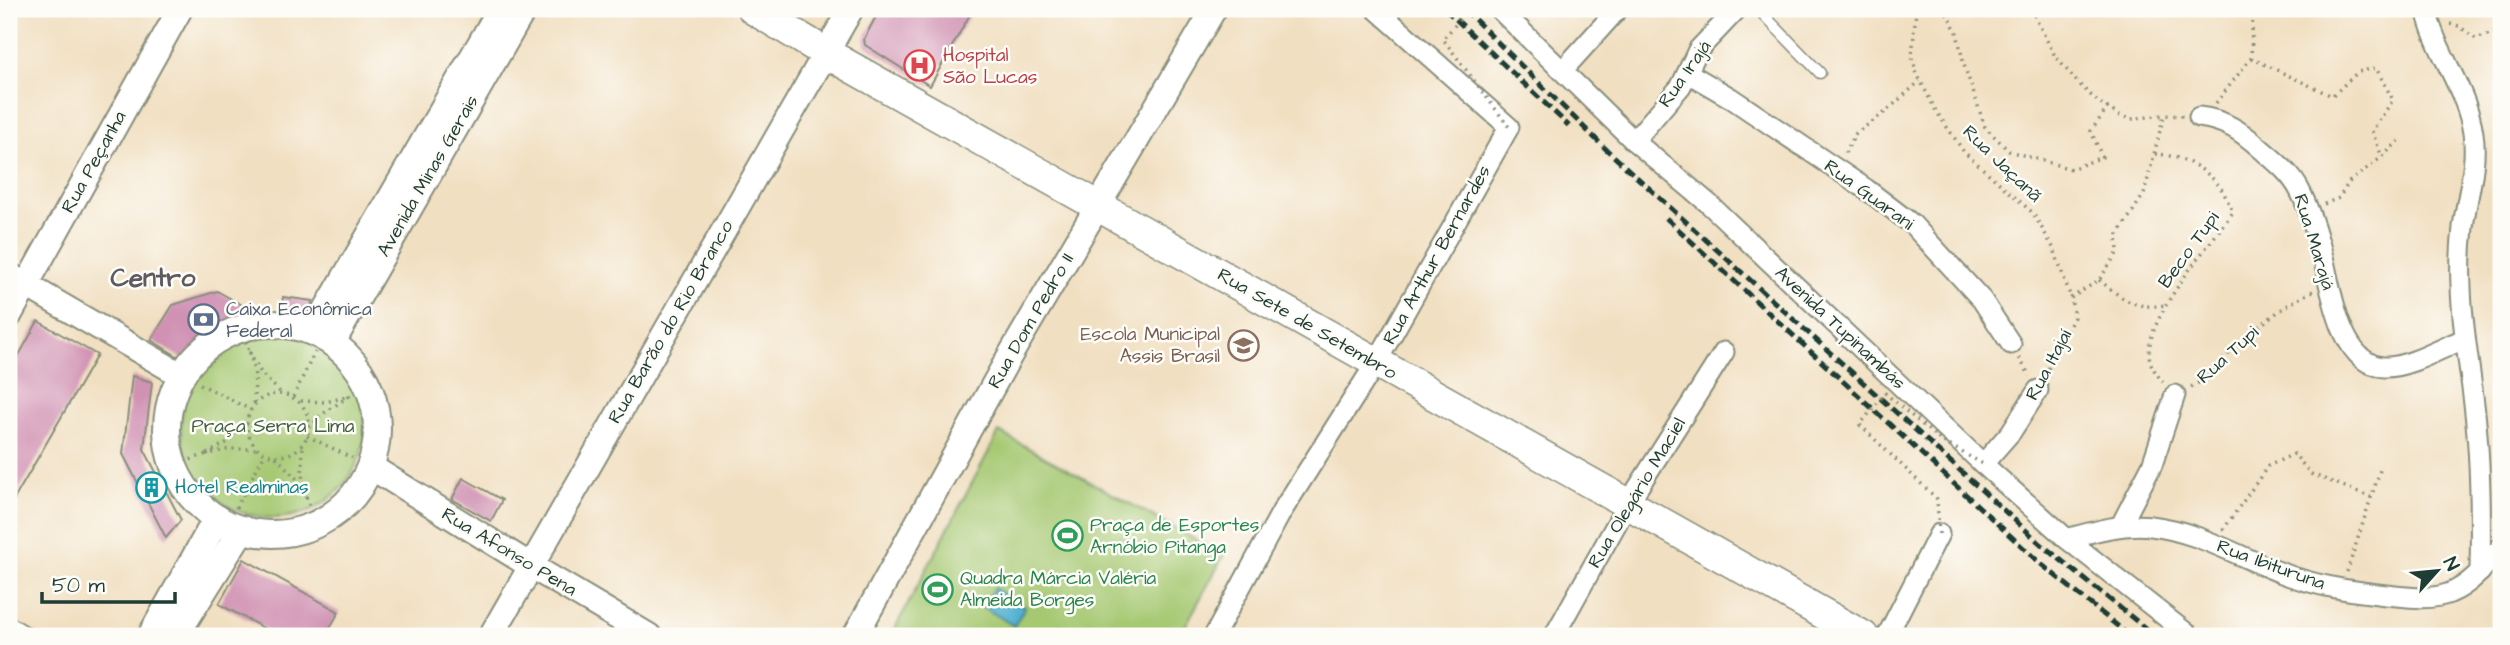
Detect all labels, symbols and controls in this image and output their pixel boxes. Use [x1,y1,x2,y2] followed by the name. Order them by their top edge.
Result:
[1652,35,1718,113] street label: Rua Irajá
[943,42,1037,91] place label: Hospital São Lucas
[903,49,937,83] hospital icon: Hospital São Lucas
[371,90,485,262] street label: Avenida Minas Gerais
[55,106,133,218] street label: Rua Peçanha
[1956,119,2048,209] street label: Rua Jaçanã
[1818,153,1920,237] street label: Rua Guarani
[1376,160,1498,350] street label: Rua Arthur Bernardes
[2287,191,2341,294] street label: Rua Marajá
[2152,206,2226,294] street label: Beco Tupi
[602,215,741,429] street label: Rua Barão do Rio Branco
[981,248,1081,394] street label: Rua Dom Pedro II
[111,260,196,296] district label: Centro
[1768,260,1912,396] street label: Avenida Tupinambás
[1212,262,1402,387] street label: Rua Sete de Setembro
[226,296,372,345] place label: Caixa Econômica Federal
[186,303,220,337] bank icon: Caixa Econômica Federal
[2191,320,2265,390] street label: Rua Tupi
[1080,321,1220,370] place label: Escola Municipal Assis Brasil
[2019,325,2079,405] street label: Rua Itajaí
[1226,328,1260,362] school or university icon: Escola Municipal Assis Brasil
[192,413,355,440] park label: Praça Serra Lima
[1581,413,1694,574] street label: Rua Olegário Maciel
[135,470,169,504] building icon: Hotel Realminas
[175,474,309,501] place label: Hotel Realminas
[436,501,582,603] street label: Rua Afonso Pena
[1090,512,1259,562] place label: Praça de Esportes Arnóbio Pitanga
[1050,519,1084,553] sports icon: Praça de Esportes Arnóbio Pitanga
[2213,533,2329,597] street label: Rua Ibituruna
[2402,536,2472,606] north arrow
[2436,553,2466,575] text: N
[42,561,175,605] scale bar
[960,565,1157,615] place label: Quadra Márcia Valéria Almeida Borges
[52,571,106,600] text: 50 m
[920,572,954,606] sports icon: Quadra Márcia Valéria Almeida Borges

